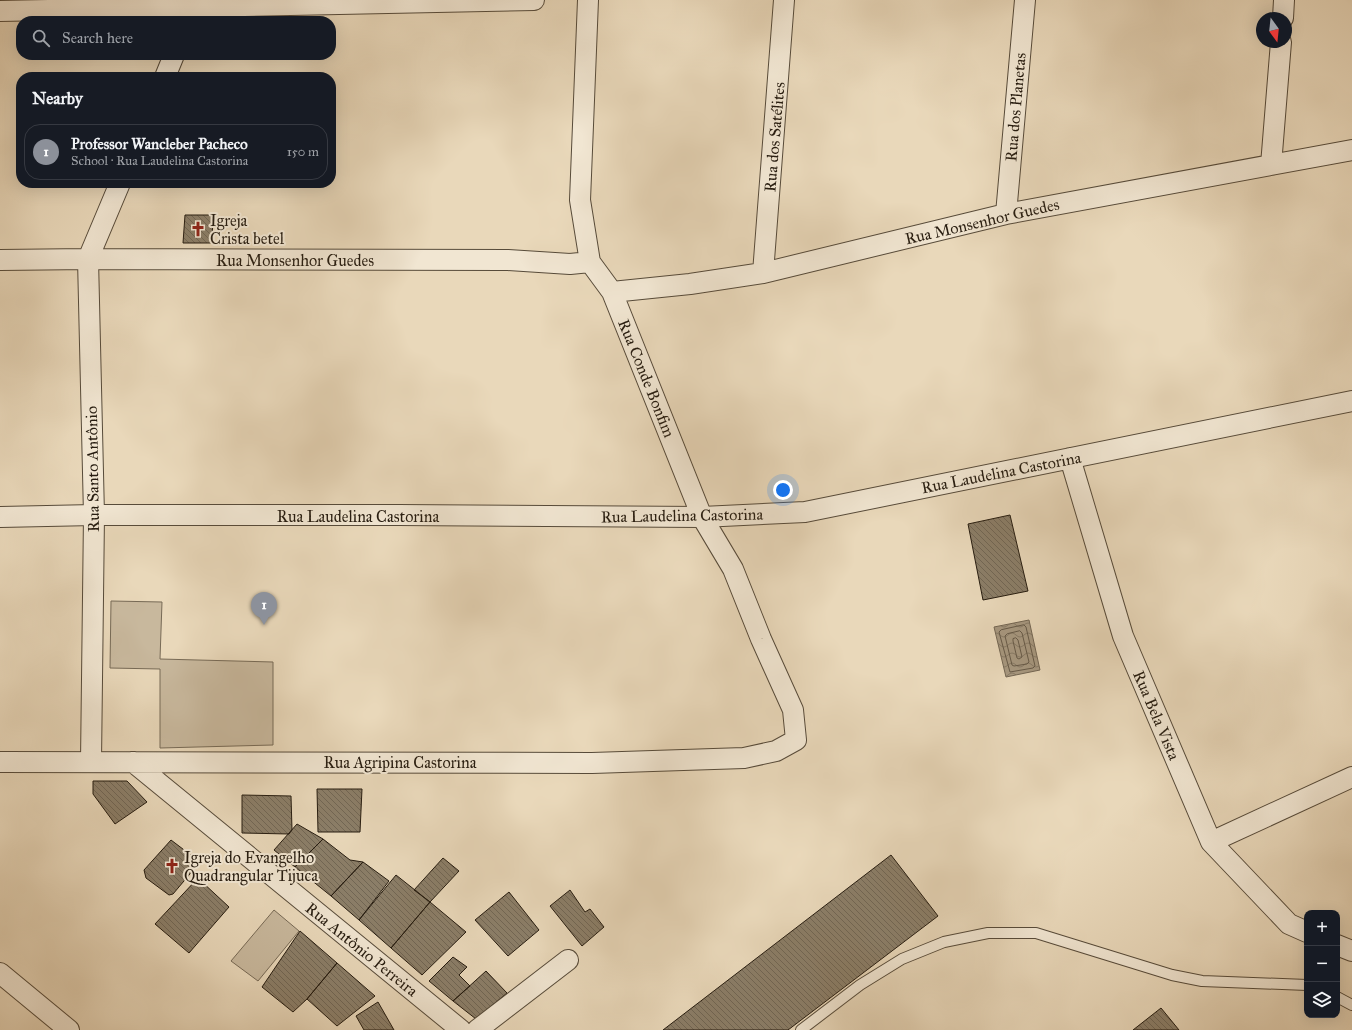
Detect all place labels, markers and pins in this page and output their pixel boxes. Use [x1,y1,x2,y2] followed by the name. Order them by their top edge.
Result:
[210,211,285,248] place label: Igreja Crista betel
[189,220,207,238] church icon: Igreja Crista betel
[251,592,277,625] pin: 1
[184,848,318,886] place label: Igreja do Evangelho Quadrangular Tijuca
[163,857,181,875] church icon: Igreja do Evangelho Quadrangular Tijuca

